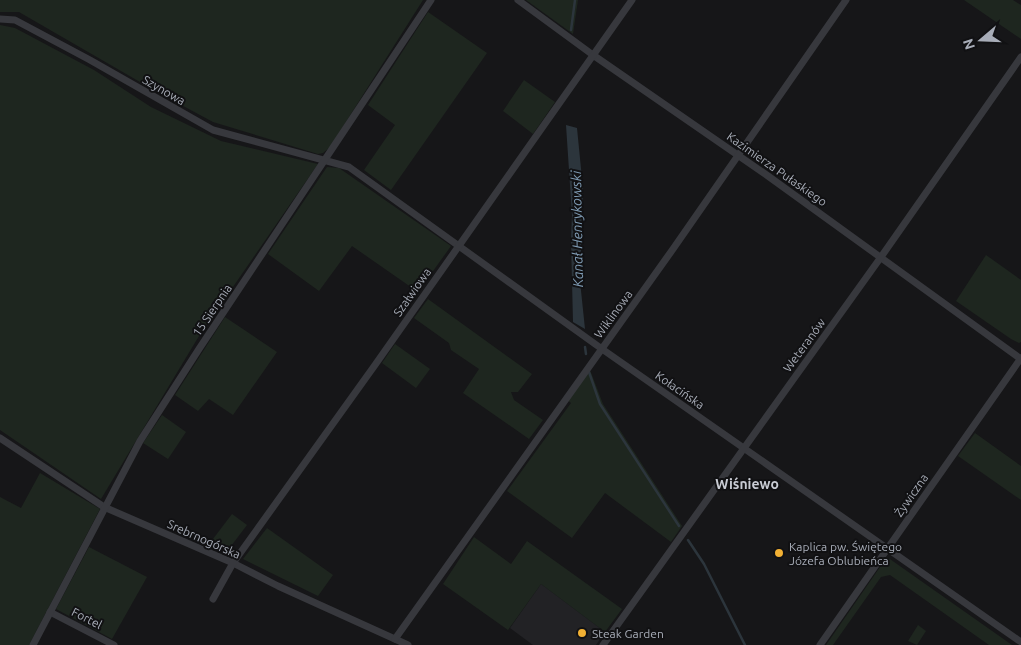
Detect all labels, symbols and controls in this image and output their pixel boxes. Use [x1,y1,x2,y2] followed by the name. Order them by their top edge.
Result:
[956,15,1006,65] north arrow
[959,37,978,52] text: N
[140,73,188,107] street label: Szynowa
[725,130,829,208] street label: Kazimierza Pułaskiego
[568,170,586,287] water label: Kanał Henrykowski
[391,265,433,319] street label: Szałwiowa
[190,282,234,338] street label: 15 Sierpnia
[591,288,635,340] street label: Wiklinowa
[780,315,828,374] street label: Weteranów
[653,369,707,411] street label: Kołacińska
[892,471,930,519] street label: Żywiczna
[715,476,779,492] district label: Wiśniewo
[165,517,243,561] street label: Srebrnogórska
[789,540,902,567] place label: Kaplica pw. Świętego Józefa Oblubieńca
[773,547,785,559] marker: Kaplica pw. Świętego Józefa Oblubieńca
[70,605,104,631] street label: Fortel
[576,627,588,639] marker: Steak Garden
[592,627,664,640] place label: Steak Garden

